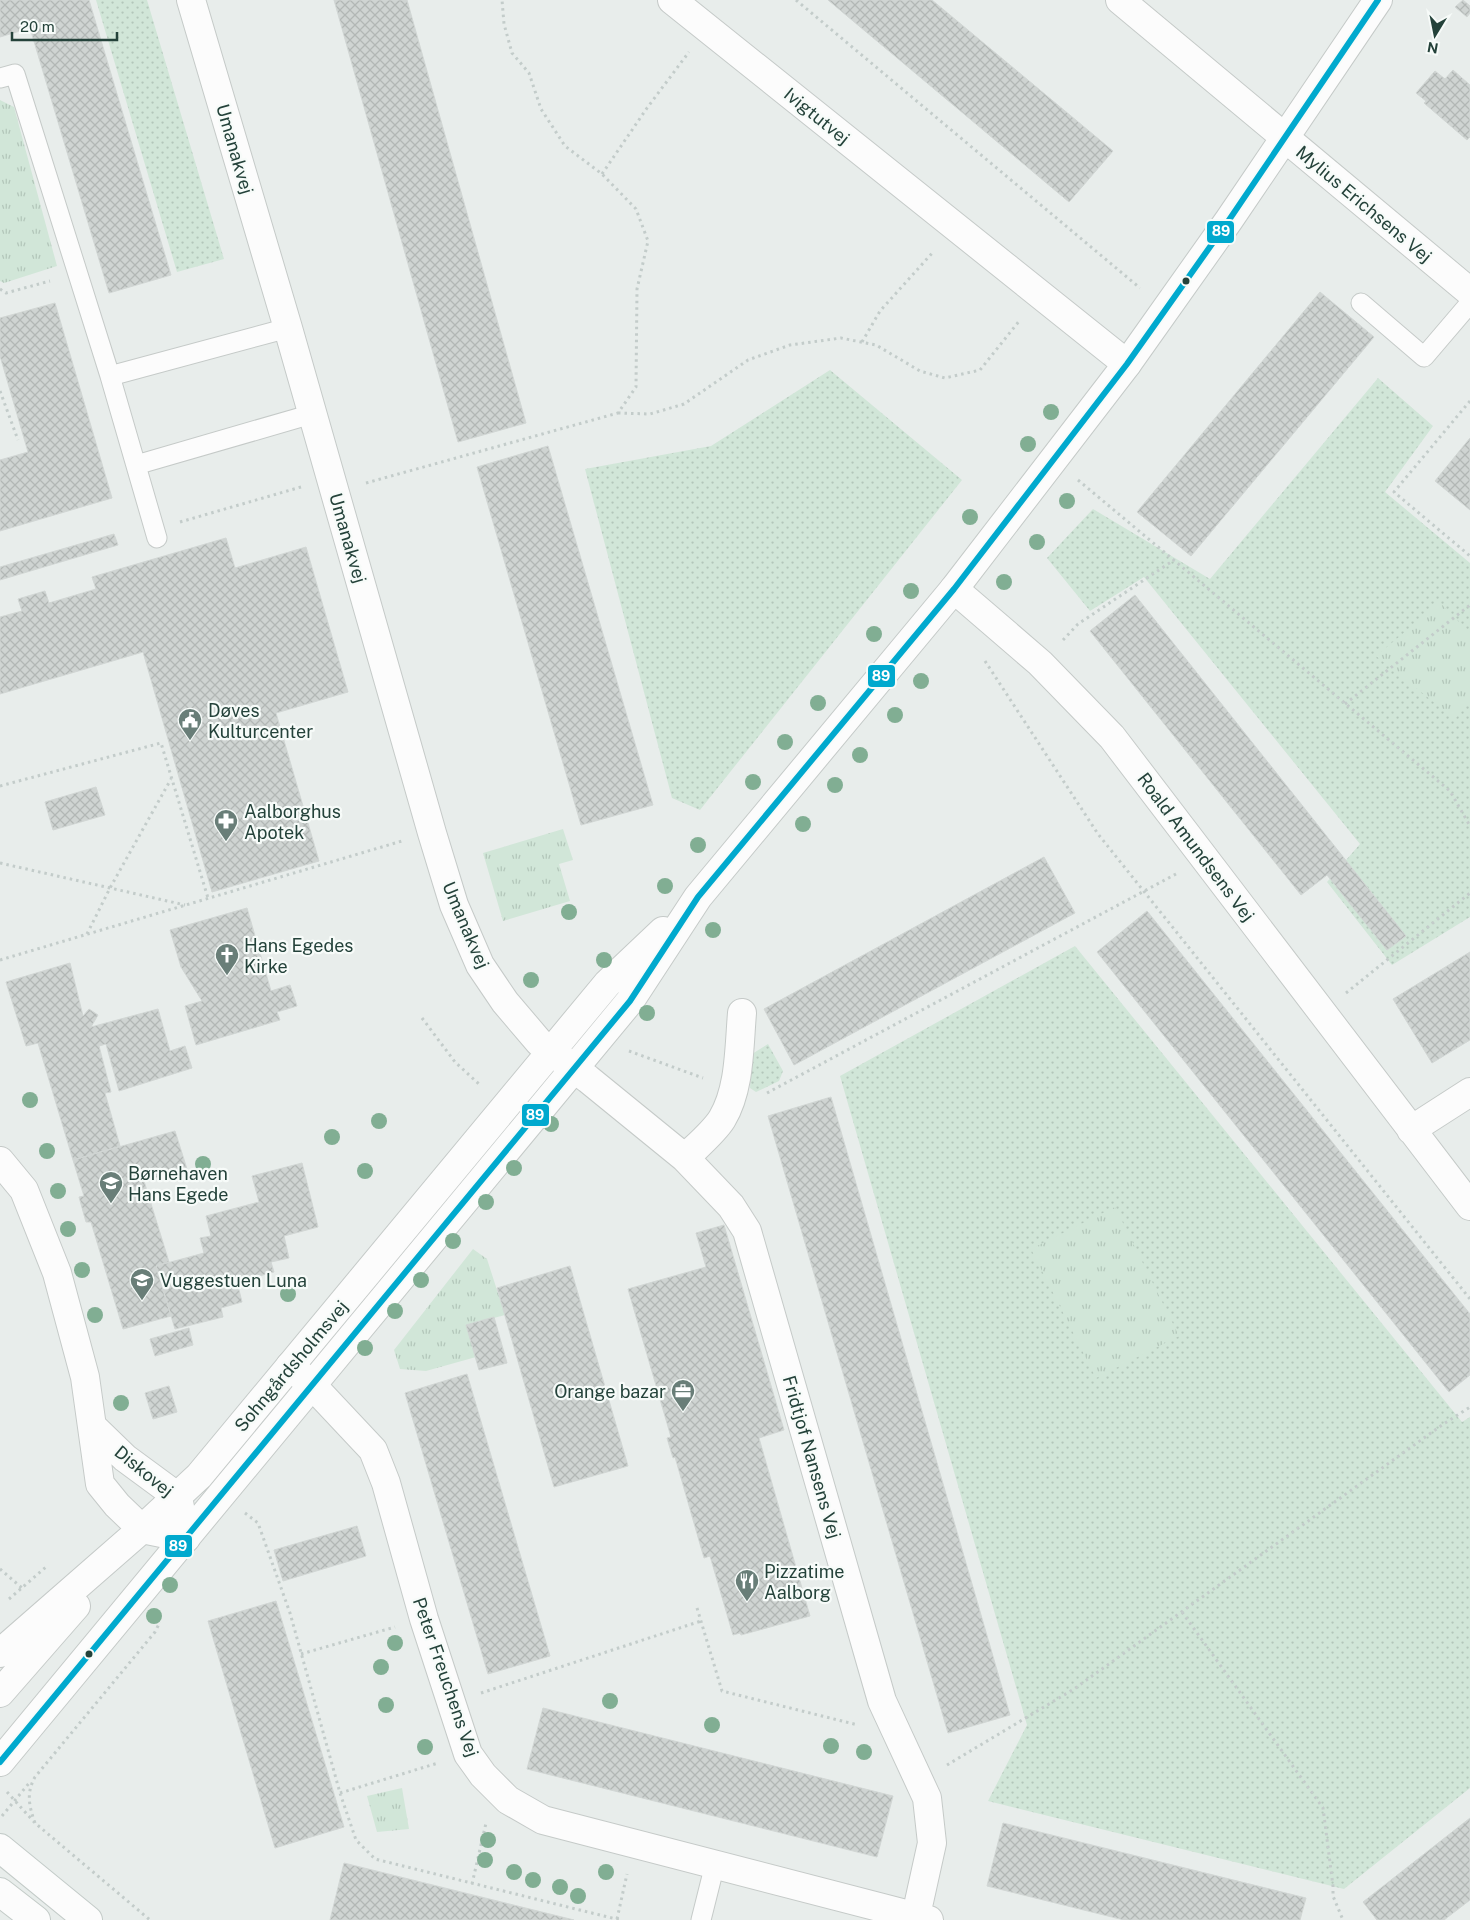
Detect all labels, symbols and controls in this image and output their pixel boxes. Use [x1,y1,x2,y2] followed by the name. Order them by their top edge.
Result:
[12,10,118,42] scale bar
[1410,10,1460,60] north arrow
[20,18,55,35] text: 20 m
[1426,39,1440,57] text: N
[780,83,854,149] street label: Ivigtutvej
[212,102,258,196] street label: Umanakvej
[1292,141,1436,267] street label: Mylius Erichsens Vej
[1206,220,1235,244] line badge: 89
[1212,223,1230,239] text: 89
[1181,276,1191,286] unlabelled marker
[325,491,371,585] street label: Umanakvej
[867,664,896,688] line badge: 89
[872,668,890,684] text: 89
[208,700,313,742] place label: Døves Kulturcenter
[177,707,203,741] public building icon: Døves Kulturcenter
[1133,768,1259,926] street label: Roald Amundsens Vej
[244,801,341,843] place label: Aalborghus Apotek
[213,808,239,842] pharmacy icon: Aalborghus Apotek
[438,878,494,972] street label: Umanakvej
[244,935,353,977] place label: Hans Egedes Kirke
[214,942,240,976] church icon: Hans Egedes Kirke
[521,1103,550,1127] line badge: 89
[526,1107,544,1123] text: 89
[128,1163,228,1205] place label: Børnehaven Hans Egede
[98,1170,124,1204] school or university icon: Børnehaven Hans Egede
[129,1267,155,1301] school or university icon: Vuggestuen Luna
[160,1270,307,1291] place label: Vuggestuen Luna
[230,1296,352,1436] street label: Sohngårdsholmsvej
[779,1373,845,1541] street label: Fridtjof Nansens Vej
[670,1378,696,1412] office icon: Orange bazar
[554,1381,666,1402] place label: Orange bazar
[110,1441,178,1501] street label: Diskovej
[164,1534,193,1558] line badge: 89
[169,1538,187,1554] text: 89
[764,1561,844,1603] place label: Pizzatime Aalborg
[734,1568,760,1602] restaurant icon: Pizzatime Aalborg
[409,1594,483,1760] street label: Peter Freuchens Vej
[84,1649,94,1659] unlabelled marker

